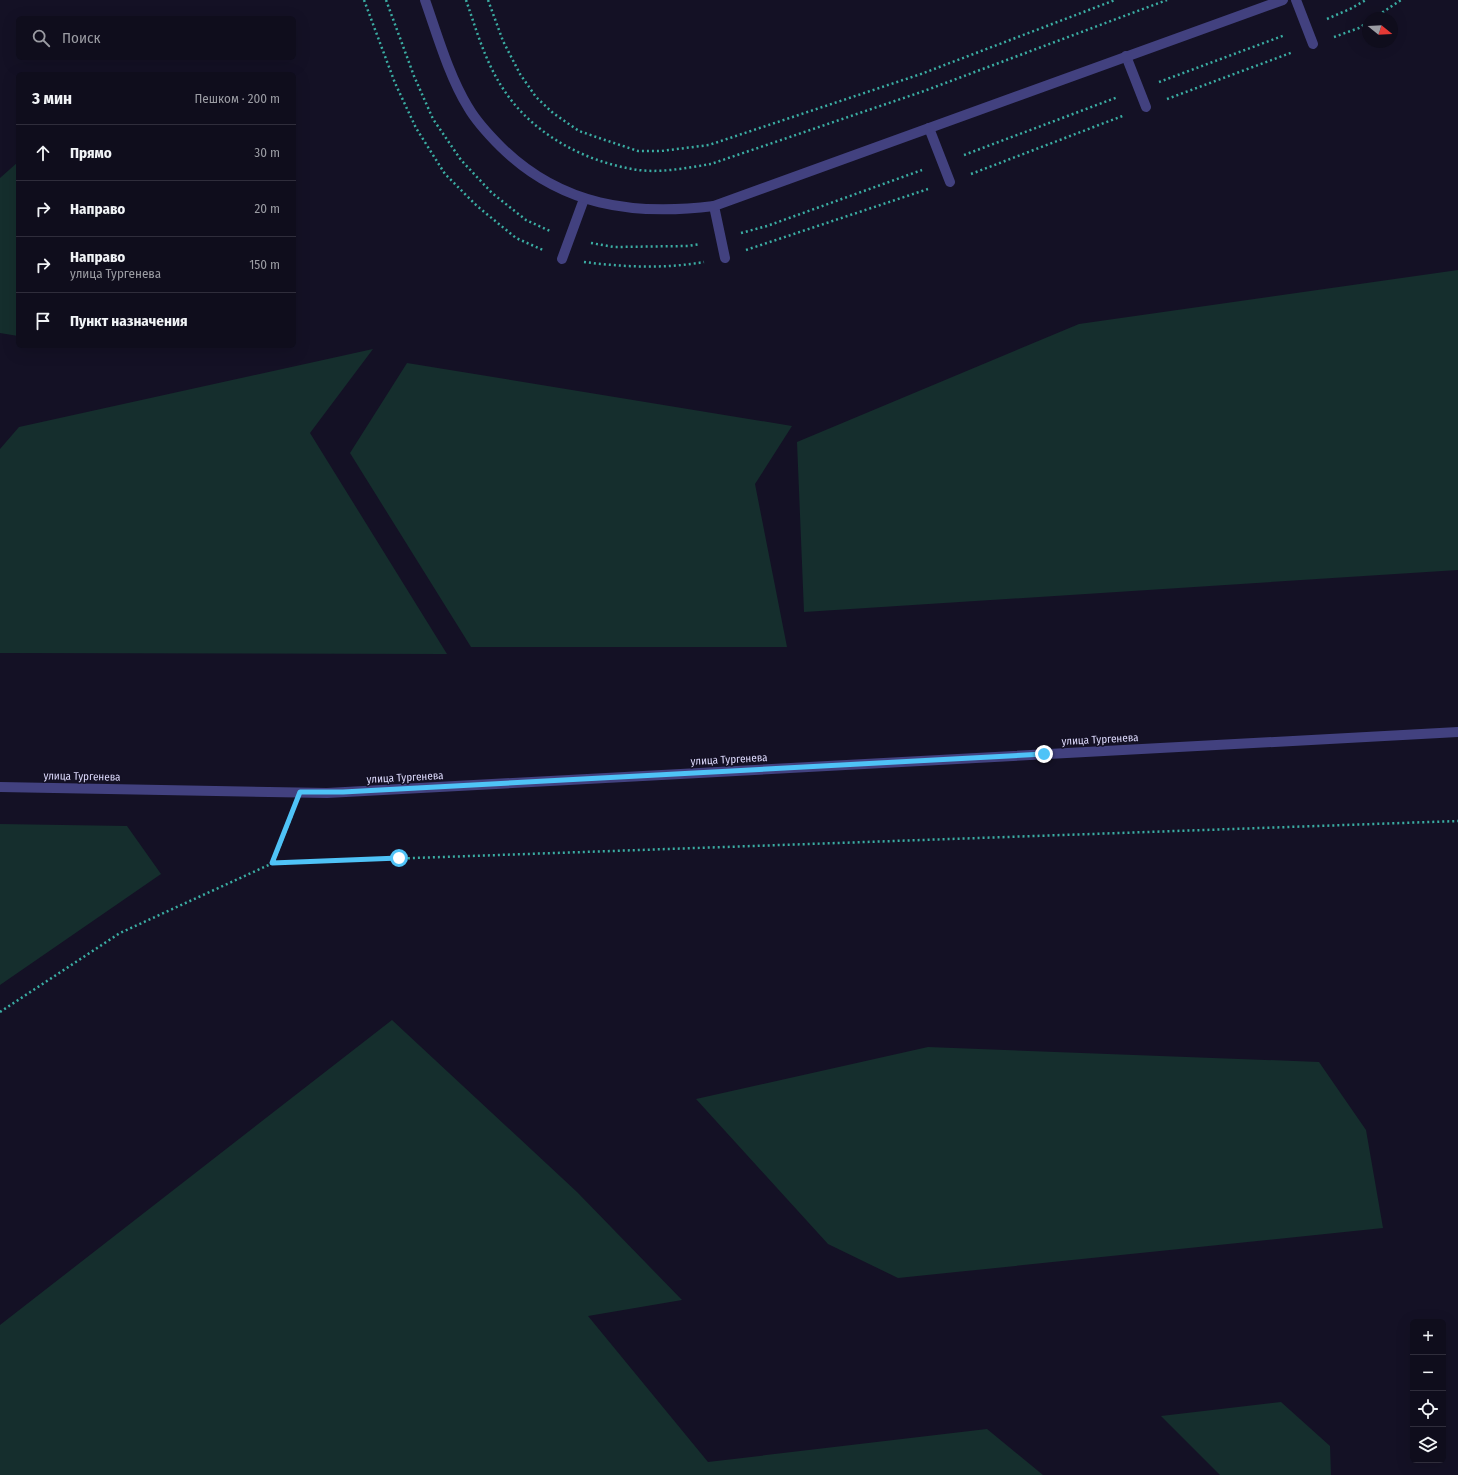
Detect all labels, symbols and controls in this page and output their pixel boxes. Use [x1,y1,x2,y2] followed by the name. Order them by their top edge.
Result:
[1362,12,1398,48] north arrow
[16,16,296,60] search box
[30,27,52,49] icon: search
[62,29,100,47] text: Поиск
[32,88,72,109] text: 3 мин
[195,91,280,106] text: Пешком · 200 m
[32,142,54,164] icon: ahead
[70,144,112,162] text: Прямо
[254,145,280,160] text: 30 m
[32,198,54,220] icon: right
[70,200,125,218] text: Направо
[254,201,280,216] text: 20 m
[70,248,125,266] text: Направо
[32,254,54,276] icon: right
[249,257,280,272] text: 150 m
[70,266,161,281] text: улица Тургенева
[32,310,54,332] icon: arrive
[70,312,188,330] text: Пункт назначения
[1061,731,1139,748] street label: улица Тургенева
[1035,745,1053,763] route end
[690,751,768,768] street label: улица Тургенева
[43,769,121,784] street label: улица Тургенева
[366,769,444,786] street label: улица Тургенева
[390,849,408,867] route start
[1410,1319,1446,1463] map controls
[1410,1319,1446,1355] button: +
[1410,1355,1446,1391] button: −
[1410,1391,1446,1427] button: locate
[1410,1427,1446,1463] button: layers

